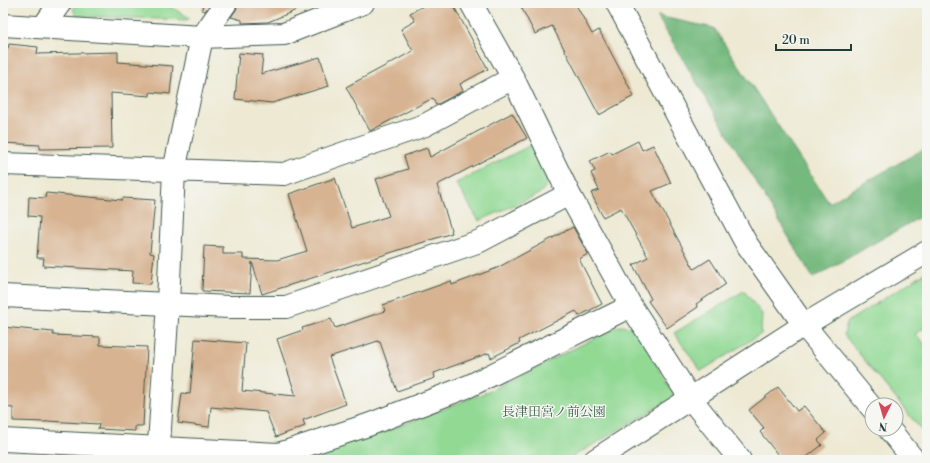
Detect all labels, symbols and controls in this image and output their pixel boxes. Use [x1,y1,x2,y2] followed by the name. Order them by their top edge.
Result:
[776,26,851,52] scale bar
[782,33,810,48] text: 20 m
[864,397,904,437] north arrow
[502,404,606,420] park label: 長津田宮ノ前公園
[878,419,888,433] text: N

